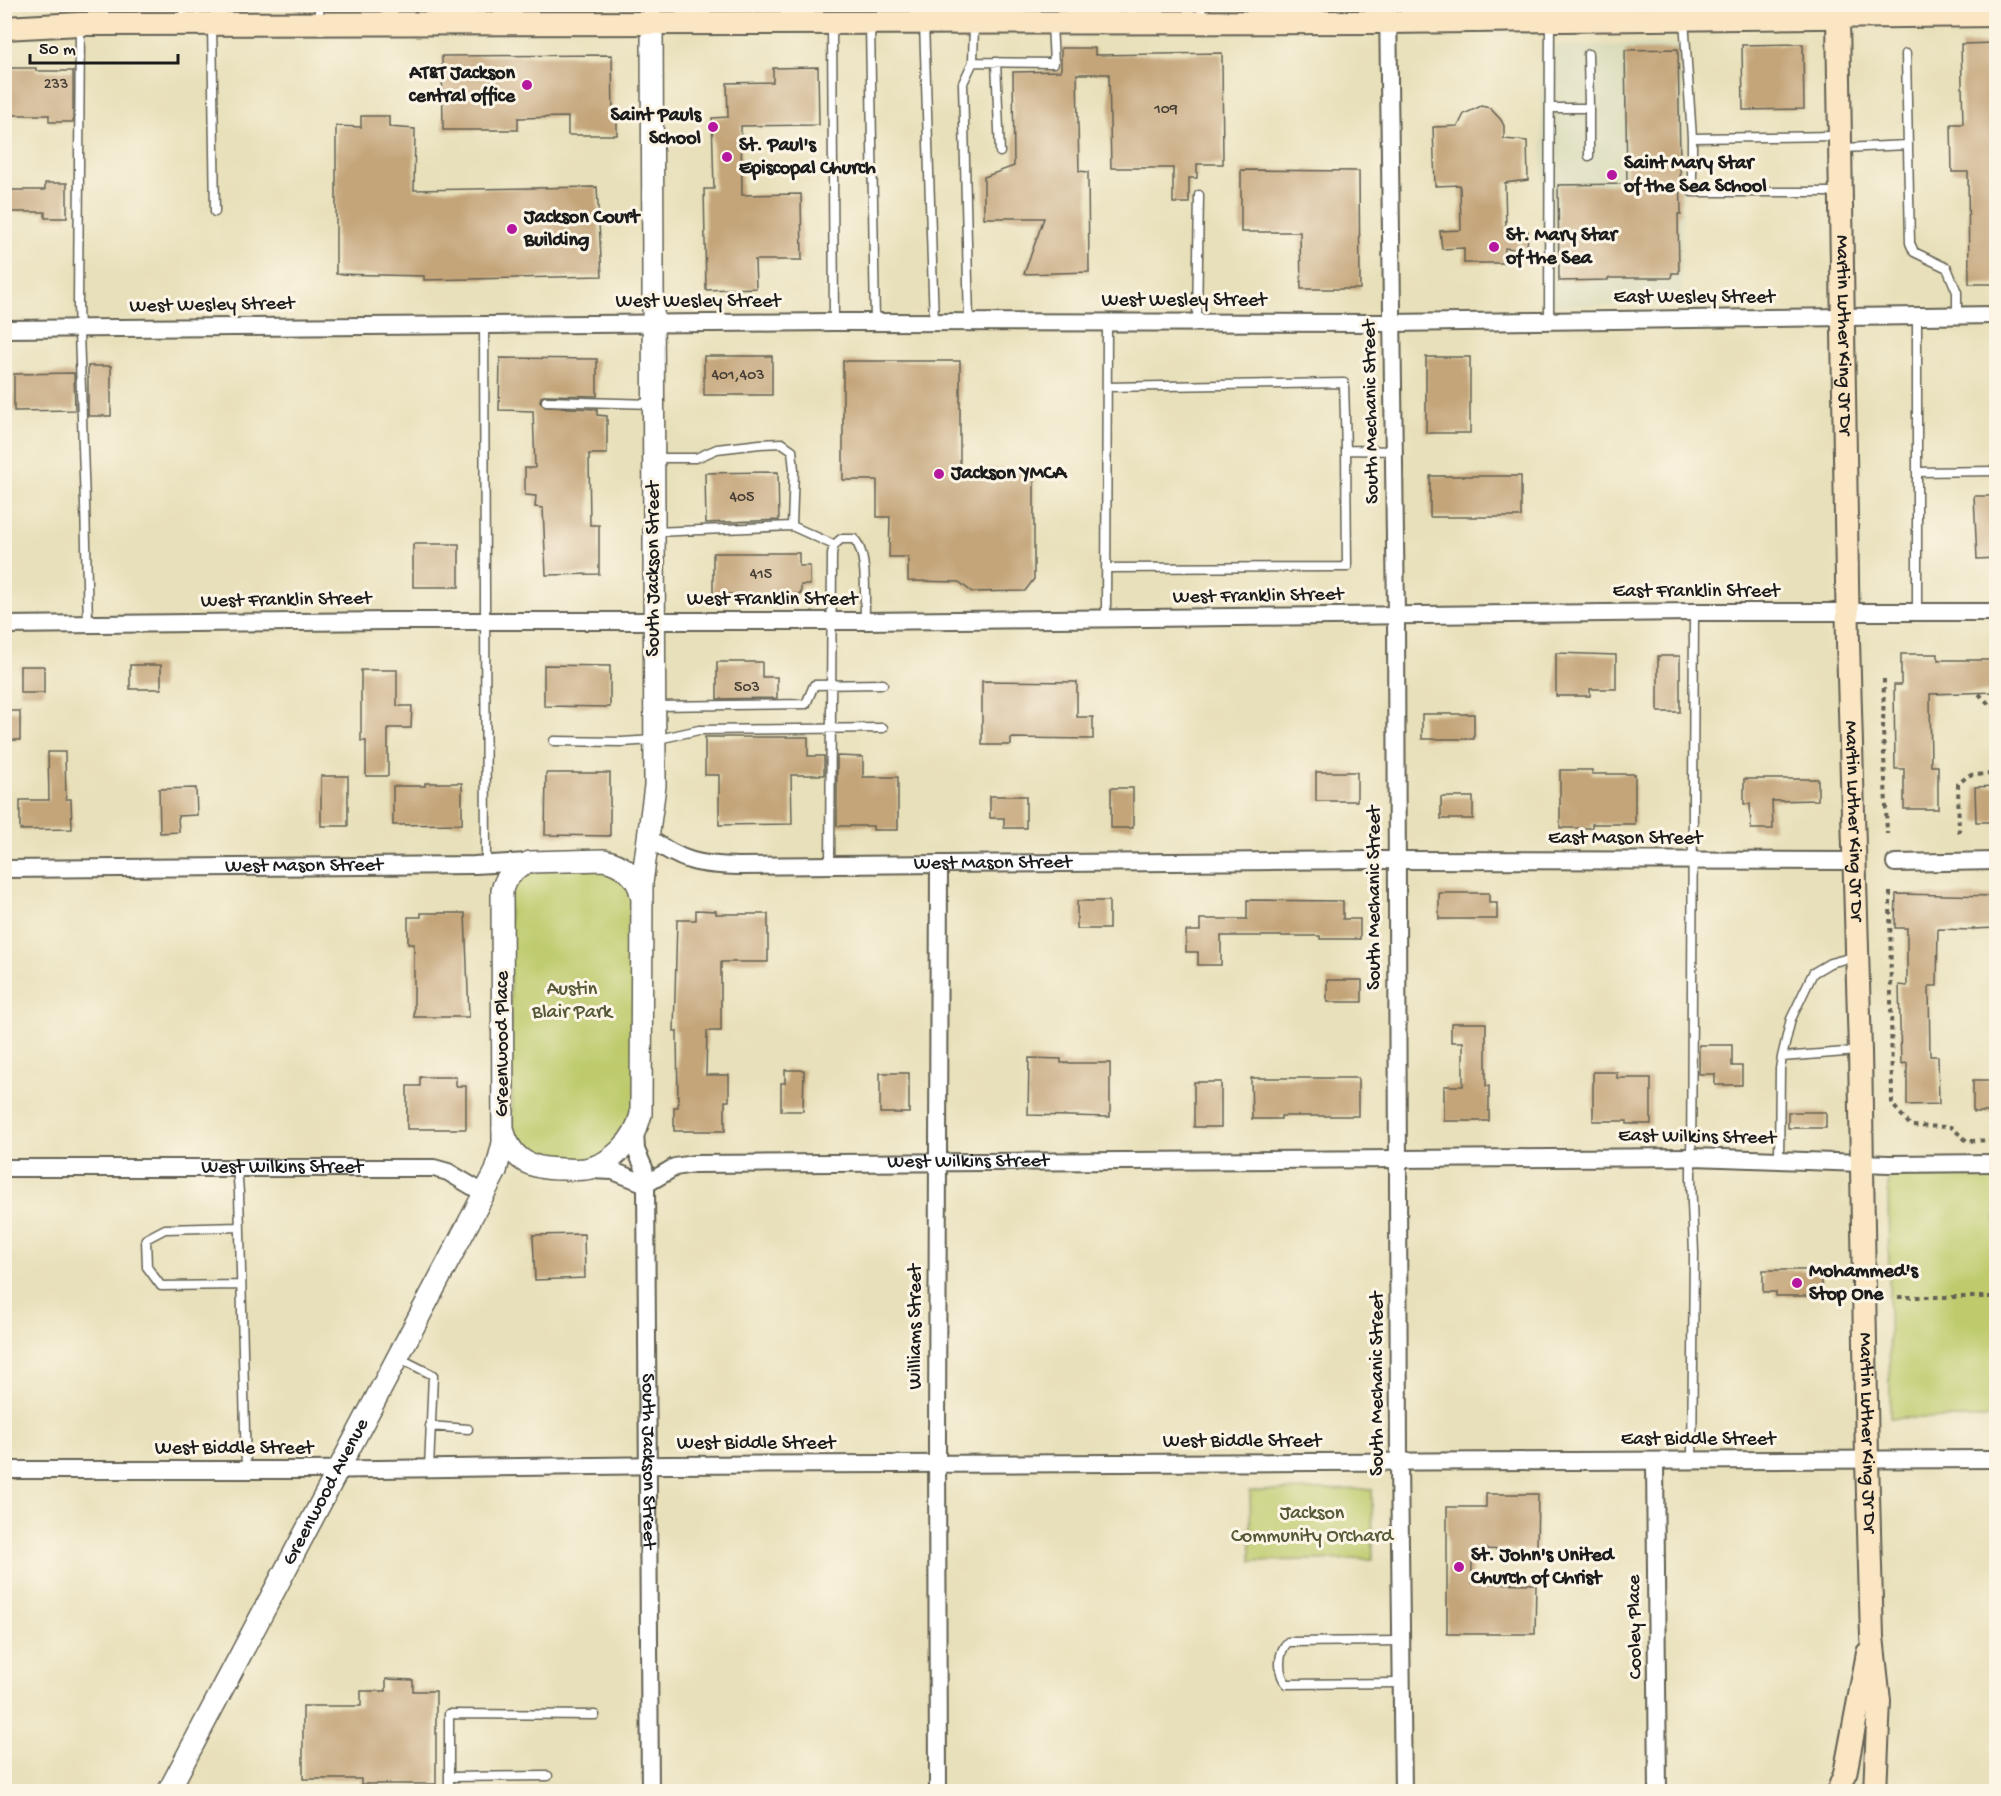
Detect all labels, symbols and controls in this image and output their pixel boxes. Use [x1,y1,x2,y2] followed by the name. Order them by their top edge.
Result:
[30,27,178,65] scale bar
[39,40,76,61] text: 50 m
[408,63,516,109] place label: AT&T Jackson central office
[44,76,68,95] house number: 233
[520,78,534,92] marker: AT&T Jackson central office
[1153,101,1178,120] house number: 109
[611,105,703,151] place label: Saint Pauls School
[706,120,720,134] marker: Saint Pauls School
[739,135,876,181] place label: St. Paul's Episcopal Church
[720,150,734,164] marker: St. Paul's Episcopal Church
[1623,153,1767,199] place label: Saint Mary Star of the Sea School
[1605,168,1619,182] marker: Saint Mary Star of the Sea School
[523,207,641,253] place label: Jackson Court Building
[505,222,519,236] marker: Jackson Court Building
[1505,225,1619,271] place label: St. Mary Star of the Sea
[1830,235,1856,437] street label: Martin Luther King Jr Dr
[1487,240,1501,254] marker: St. Mary Star of the Sea
[1613,287,1776,310] street label: East Wesley Street
[1102,290,1268,313] street label: West Wesley Street
[616,291,782,314] street label: West Wesley Street
[129,293,296,319] street label: West Wesley Street
[1359,318,1385,504] street label: South Mechanic Street
[711,367,765,386] house number: 401,403
[950,463,1068,486] place label: Jackson YMCA
[932,467,946,481] marker: Jackson YMCA
[643,479,666,657] street label: South Jackson Street
[729,489,755,508] house number: 405
[750,566,772,585] house number: 415
[1613,581,1781,604] street label: East Franklin Street
[1172,584,1345,610] street label: West Franklin Street
[200,588,373,614] street label: West Franklin Street
[687,589,859,612] street label: West Franklin Street
[734,679,760,698] house number: 503
[1839,720,1868,923] street label: Martin Luther King Jr Dr
[1364,804,1387,990] street label: South Mechanic Street
[1548,828,1704,851] street label: East Mason Street
[914,851,1074,876] street label: West Mason Street
[225,854,385,879] street label: West Mason Street
[492,970,515,1117] street label: Greenwood Place
[531,979,614,1025] park label: Austin Blair Park
[1618,1125,1778,1151] street label: East Wilkins Street
[887,1150,1051,1174] street label: West Wilkins Street
[201,1157,365,1180] street label: West Wilkins Street
[1809,1261,1920,1307] place label: Mohammed's Stop One
[905,1263,928,1390] street label: Williams Street
[1790,1276,1804,1290] marker: Mohammed's Stop One
[1367,1290,1390,1476] street label: South Mechanic Street
[1853,1332,1881,1535] street label: Martin Luther King Jr Dr
[636,1373,660,1551] street label: South Jackson Street
[278,1414,375,1570] street label: Greenwood Avenue
[1621,1429,1777,1452] street label: East Biddle Street
[1163,1431,1323,1454] street label: West Biddle Street
[677,1433,837,1456] street label: West Biddle Street
[155,1438,315,1461] street label: West Biddle Street
[1231,1503,1395,1549] park label: Jackson Community Orchard
[1470,1545,1616,1591] place label: St. John's United Church of Christ
[1452,1560,1466,1574] marker: St. John's United Church of Christ
[1624,1574,1648,1679] street label: Cooley Place

